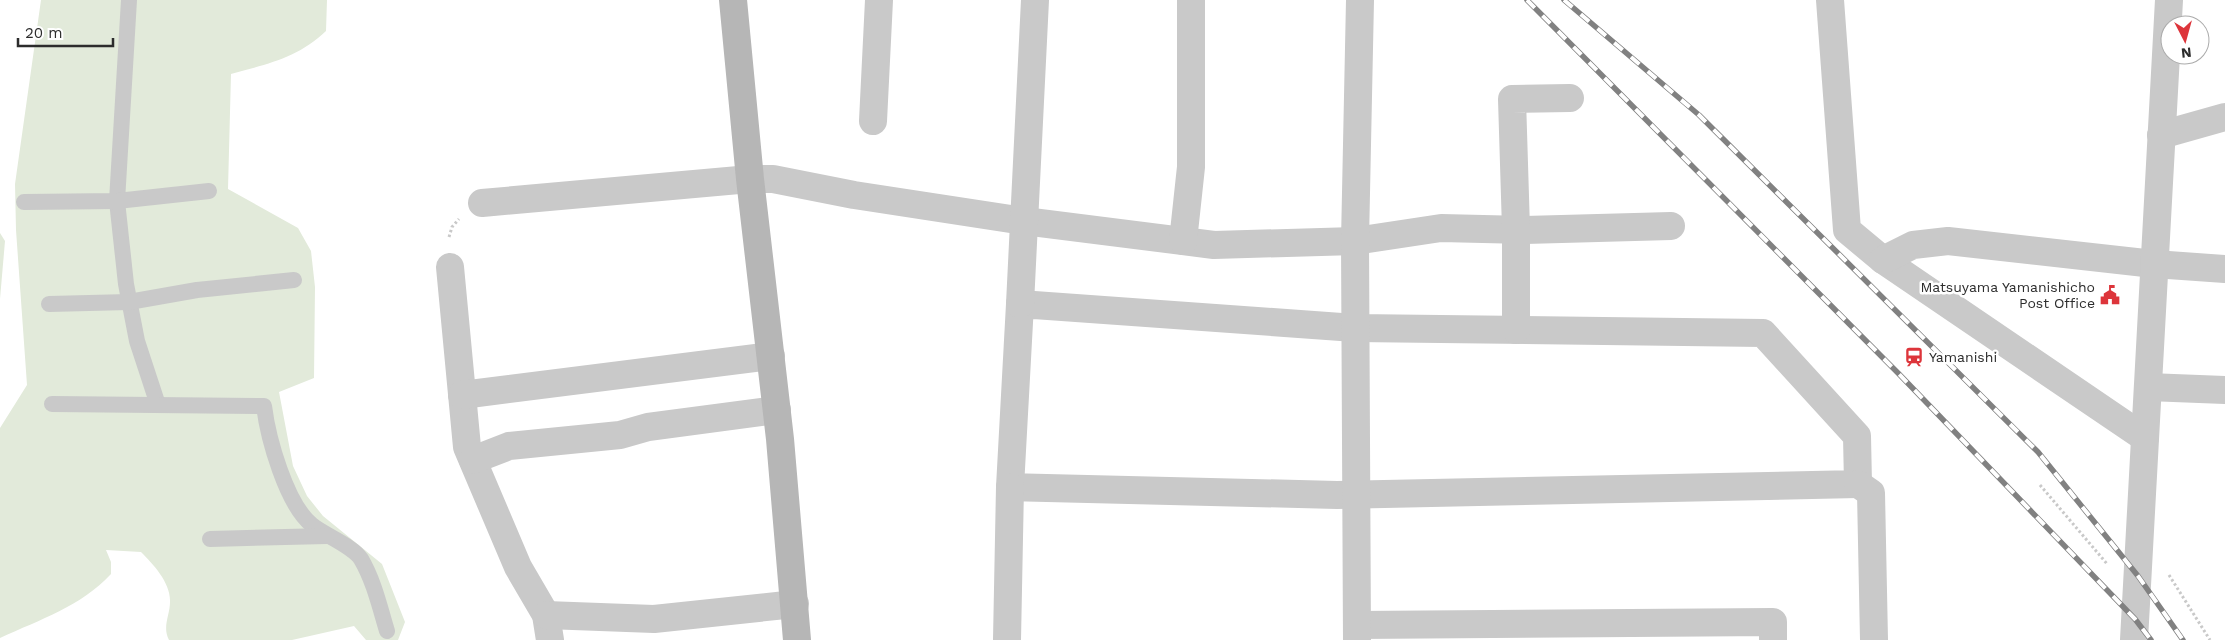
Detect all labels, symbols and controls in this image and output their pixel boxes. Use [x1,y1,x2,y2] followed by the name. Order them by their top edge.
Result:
[18,15,112,47] scale bar
[2160,15,2210,65] north arrow
[25,24,63,42] text: 20 m
[2180,44,2192,61] text: N
[1920,279,2095,311] place label: Matsuyama Yamanishicho Post Office
[2099,284,2121,306] public building icon: Matsuyama Yamanishicho Post Office
[1903,346,1925,368] station icon: Yamanishi
[1929,349,1997,365] place label: Yamanishi

